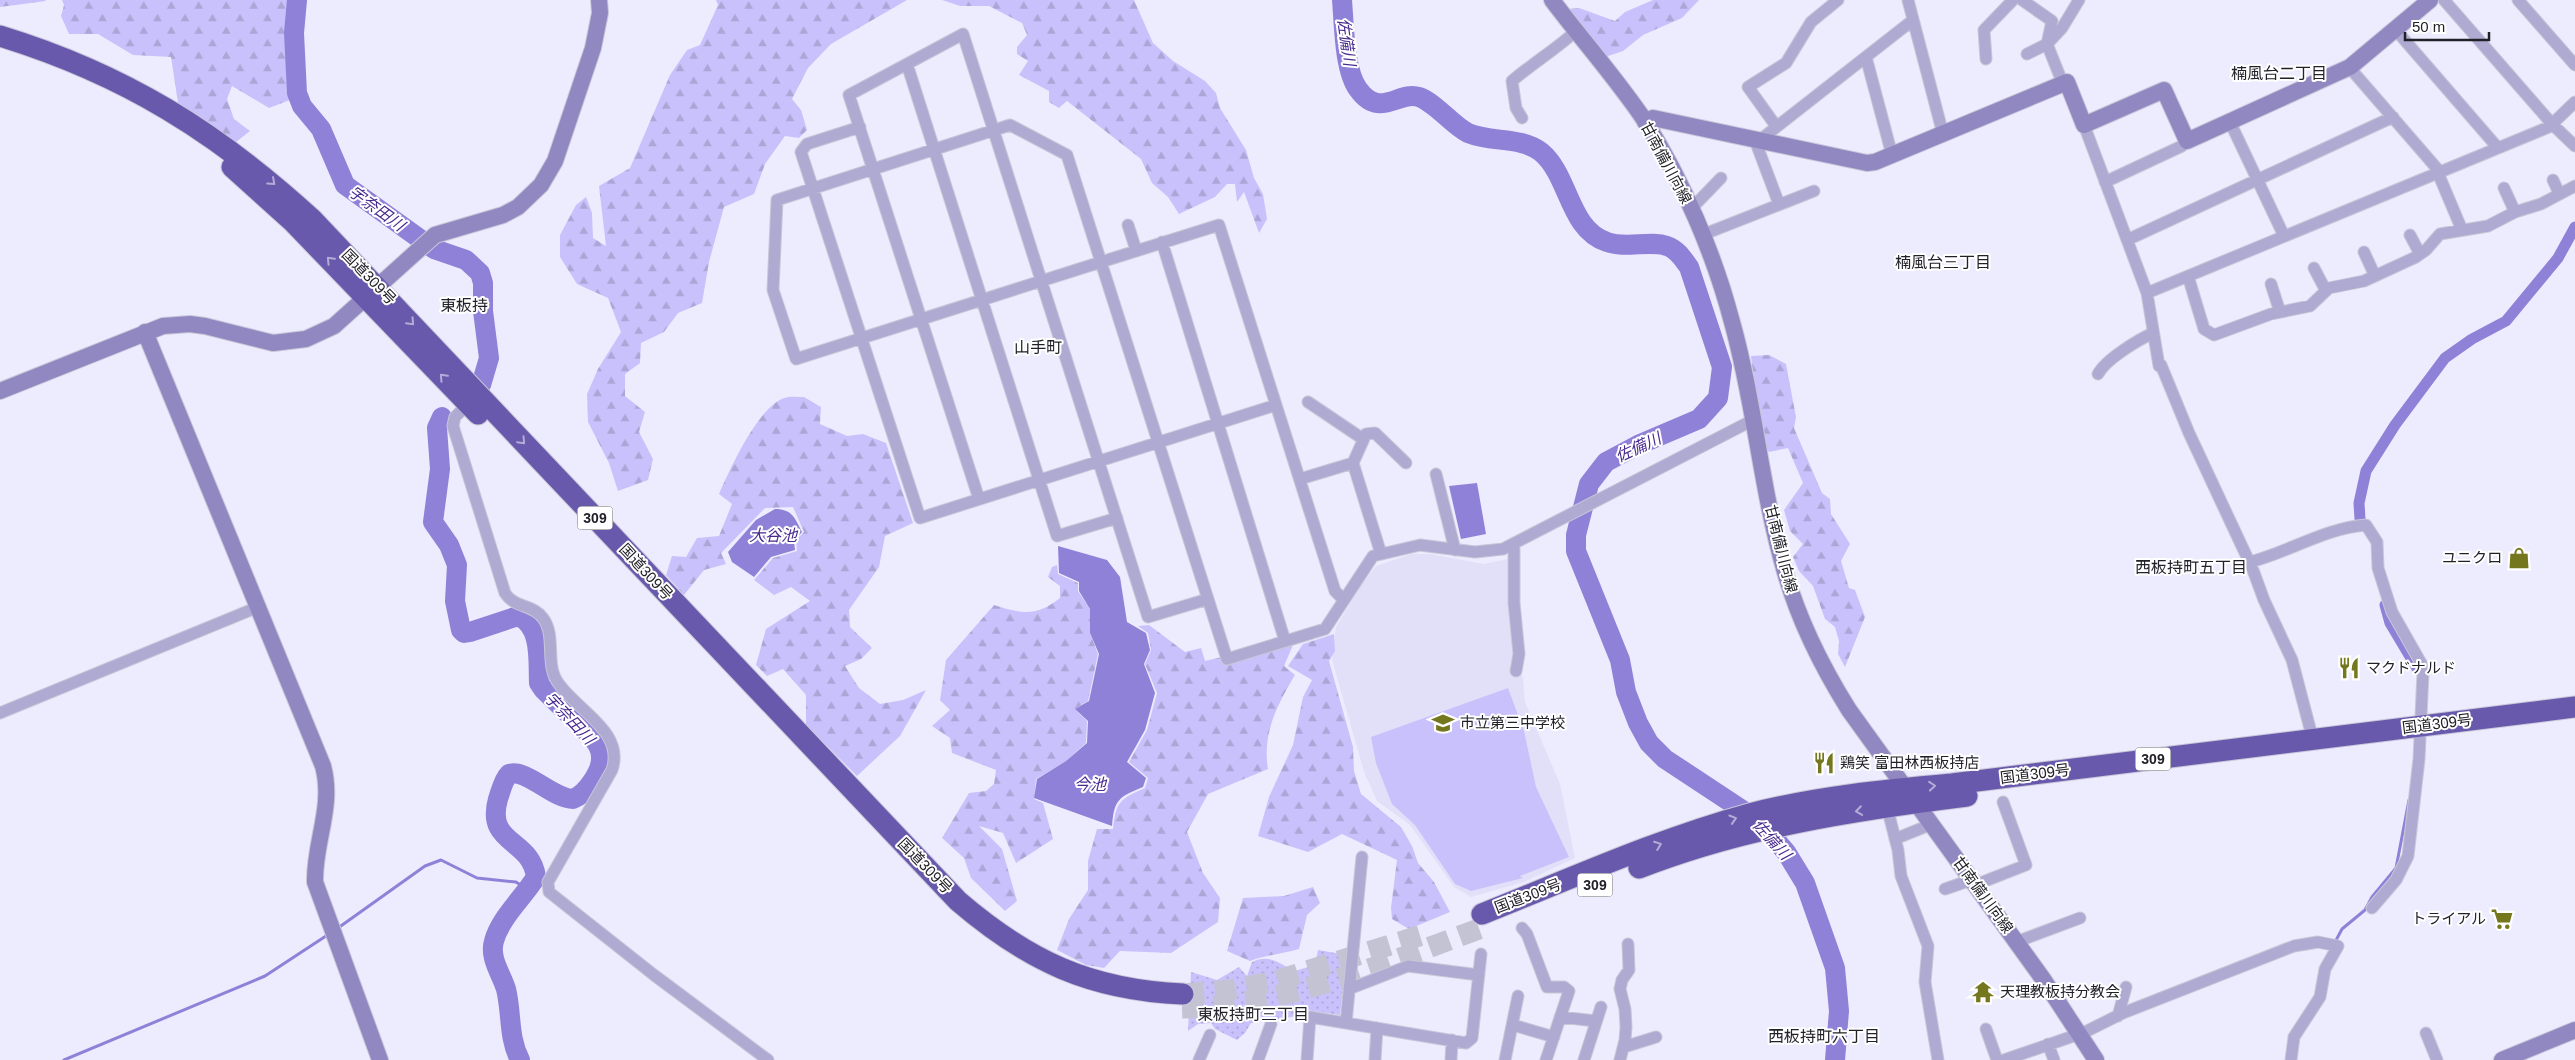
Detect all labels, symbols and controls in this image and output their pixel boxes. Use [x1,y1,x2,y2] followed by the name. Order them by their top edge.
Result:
[2405,10,2489,42] scale bar
[1335,17,1359,69] water label: 佐備川
[2412,18,2445,35] text: 50 m
[2231,65,2327,82] district label: 楠風台二丁目
[1638,119,1695,206] street label: 甘南備川向線
[267,176,276,185] one-way arrow
[346,183,409,235] water label: 宇奈田川
[339,246,400,308] street label: 国道309号
[1895,254,1991,271] district label: 楠風台三丁目
[327,257,336,266] one-way arrow
[440,297,488,314] district label: 東板持
[405,317,414,326] one-way arrow
[1014,339,1062,356] district label: 山手町
[440,374,449,383] one-way arrow
[1613,429,1665,465] water label: 佐備川
[516,435,525,444] one-way arrow
[1762,503,1801,595] street label: 甘南備川向線
[578,506,612,530] road number: 309
[749,527,799,544] water label: 大谷池
[616,540,676,603] street label: 国道309号
[2506,545,2532,571] shop icon: ユニクロ
[2442,549,2502,566] place label: ユニクロ
[2135,559,2247,576] district label: 西板持町五丁目
[2336,655,2362,681] restaurant icon: マクドナルド
[2366,659,2456,676] place label: マクドナルド
[542,689,599,749] water label: 宇奈田川
[1430,710,1456,736] school or university icon: 市立第三中学校
[2401,711,2473,736] street label: 国道309号
[1460,714,1565,731] place label: 市立第三中学校
[2136,748,2170,771] road number: 309
[1811,750,1837,776] restaurant icon: 鶏笑 富田林西板持店
[1840,754,1979,771] place label: 鶏笑 富田林西板持店
[1999,761,2071,786] street label: 国道309号
[1074,776,1108,793] water label: 今池
[1928,781,1936,792] one-way arrow
[1855,806,1863,816] one-way arrow
[1728,815,1737,825] one-way arrow
[1749,816,1795,864] water label: 佐備川
[895,835,956,897] street label: 国道309号
[1653,841,1662,851] one-way arrow
[1950,853,2017,936] street label: 甘南備川向線
[1578,874,1612,896] road number: 309
[1492,875,1564,916] street label: 国道309号
[2489,906,2515,932] supermarket icon: トライアル
[2411,910,2486,927] place label: トライアル
[1970,979,1996,1005] temple icon: 天理教板持分教会
[2000,983,2120,1000] place label: 天理教板持分教会
[1197,1006,1309,1023] district label: 東板持町三丁目
[1768,1028,1880,1045] district label: 西板持町六丁目

